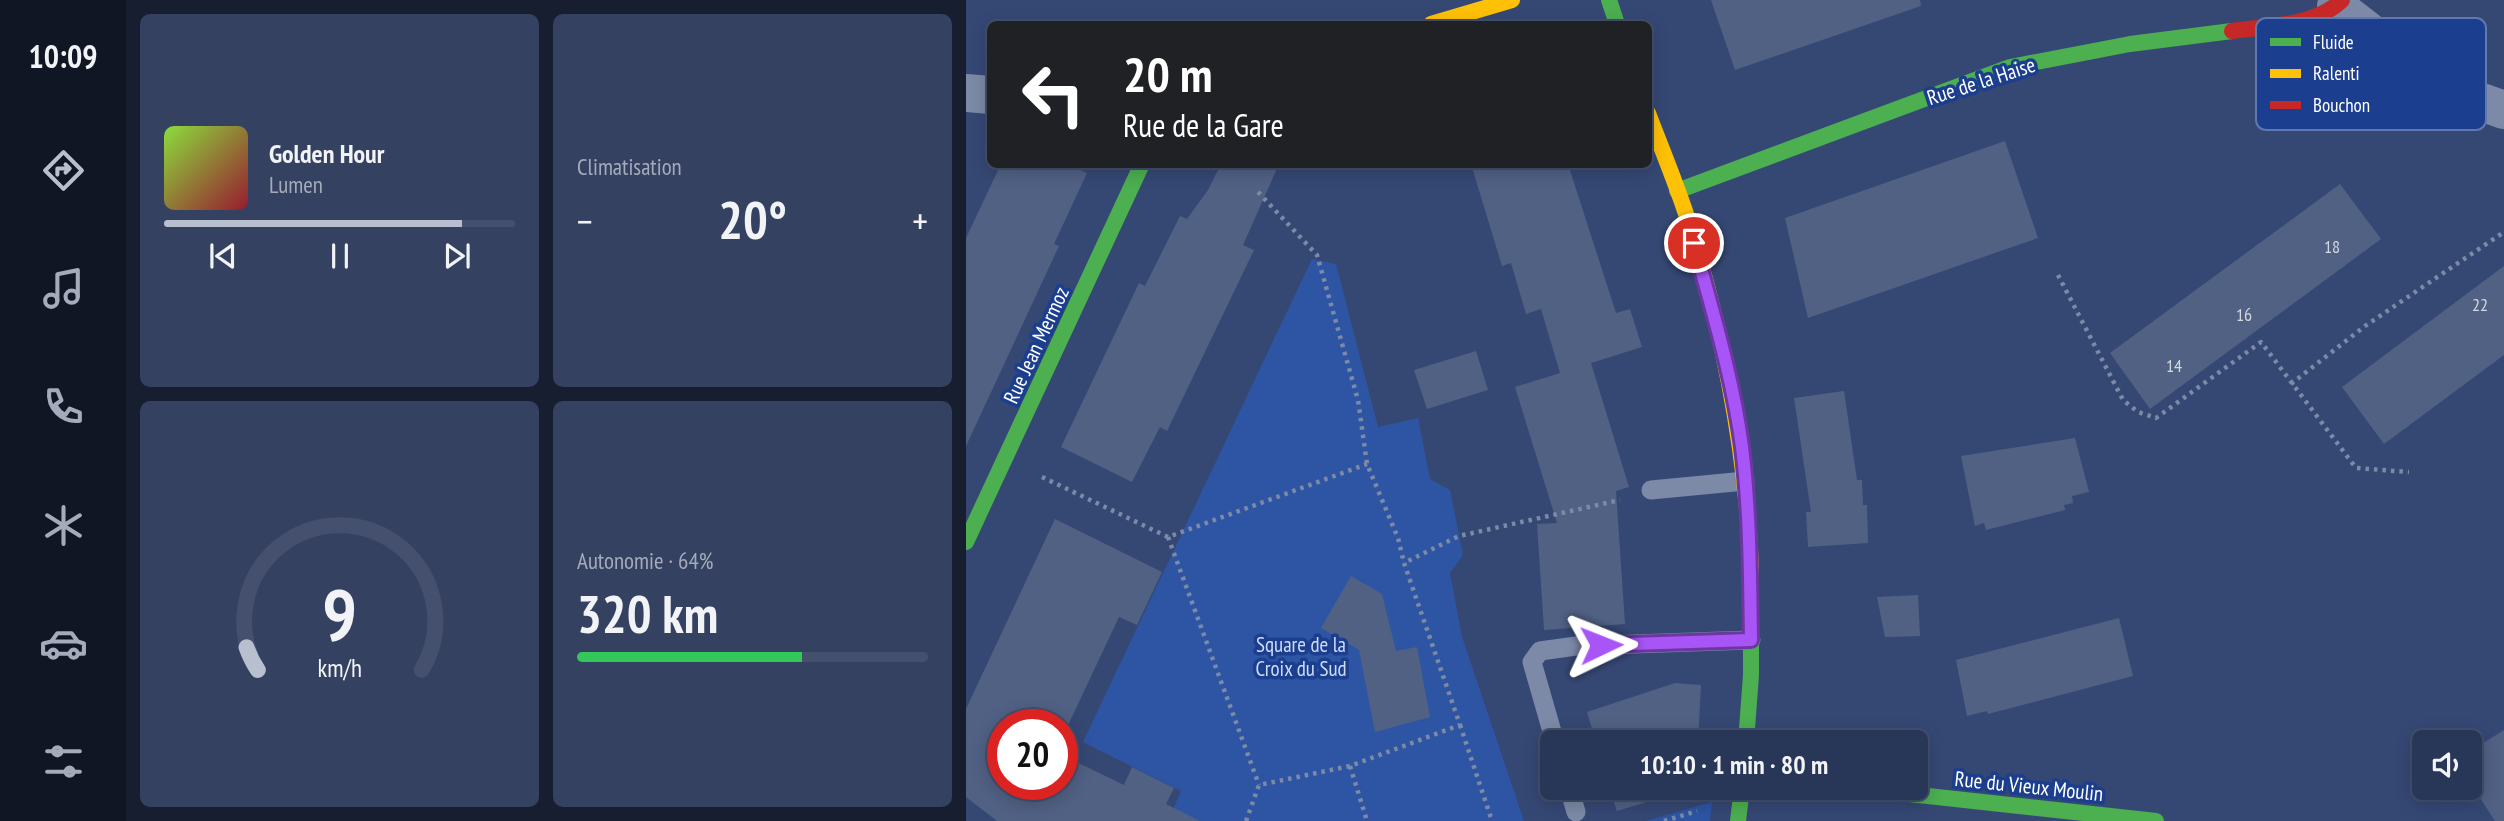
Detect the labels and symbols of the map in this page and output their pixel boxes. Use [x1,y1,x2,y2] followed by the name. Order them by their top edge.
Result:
[2256,18,2486,130] legend
[2313,30,2354,54] text: Fluide
[1923,51,2039,111] street label: Rue de la Haise
[2313,61,2360,85] text: Ralenti
[2313,93,2370,117] text: Bouchon
[1664,213,1724,273] pin
[2324,235,2340,258] house number: 18
[997,282,1075,408] street label: Rue Jean Mermoz
[2472,293,2488,316] house number: 22
[2236,303,2252,326] house number: 16
[2166,354,2182,377] house number: 14
[1564,608,1638,682] position arrow
[1255,631,1347,682] park label: Square de la Croix du Sud
[987,709,1078,800] speed limit sign: 20
[1953,765,2105,807] street label: Rue du Vieux Moulin

